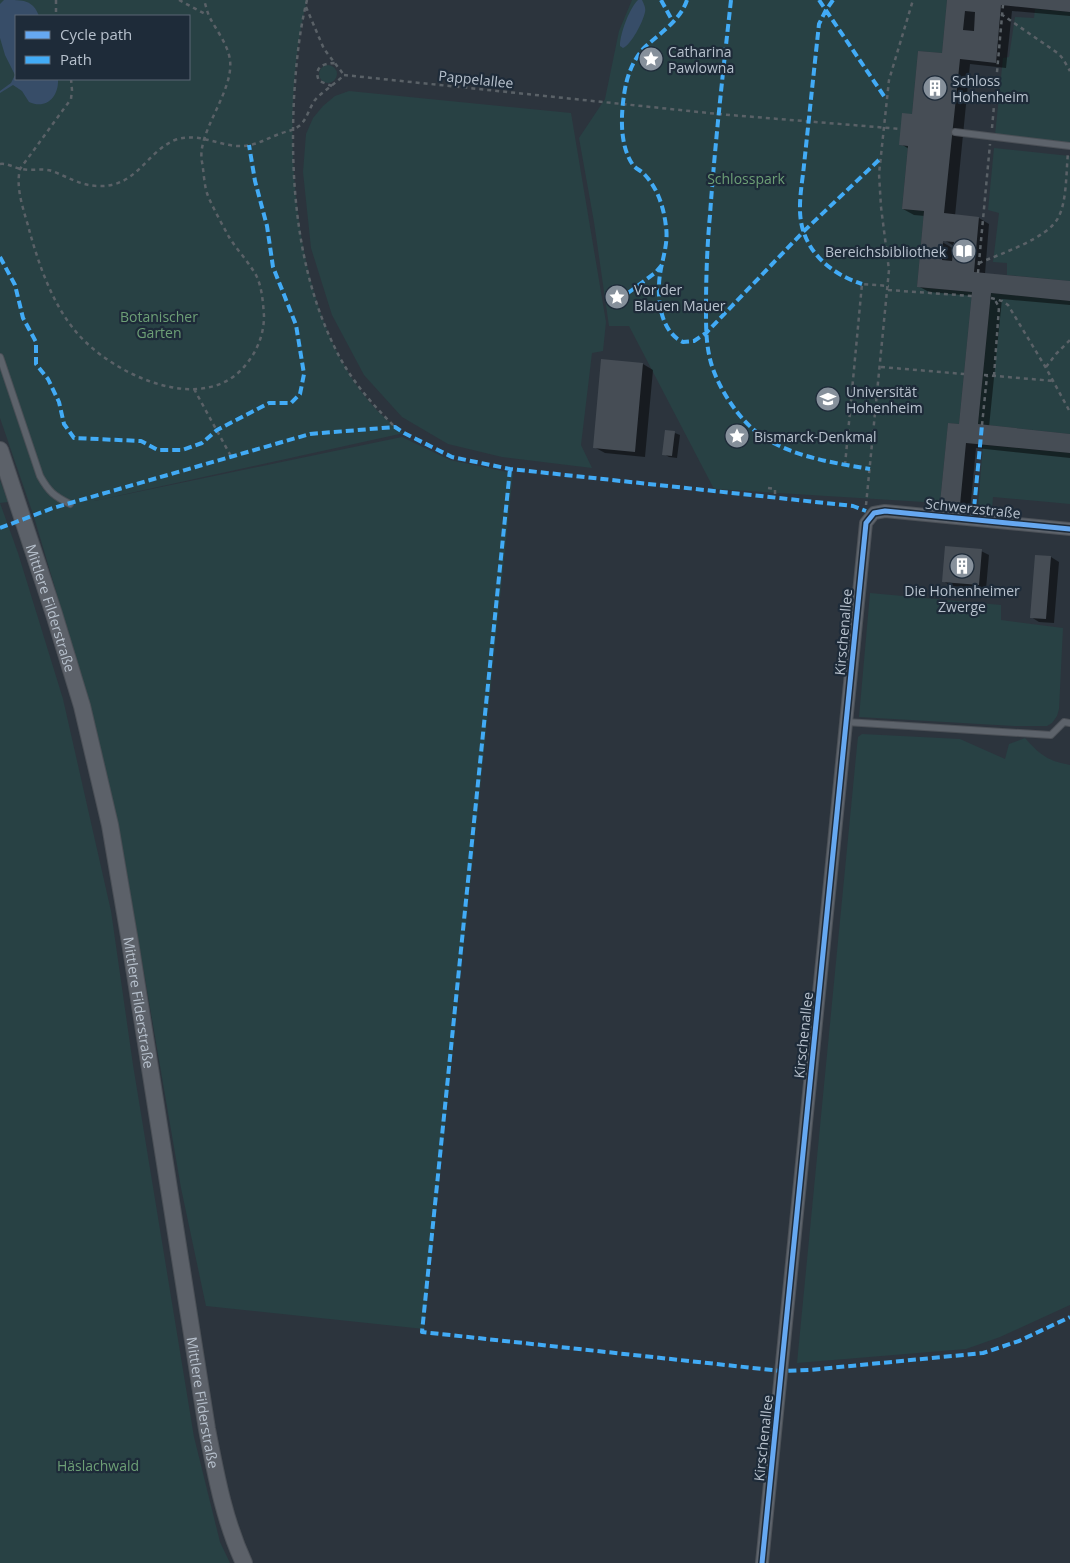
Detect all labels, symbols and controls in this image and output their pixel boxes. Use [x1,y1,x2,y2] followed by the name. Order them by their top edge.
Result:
[15,15,190,80] legend
[60,24,132,44] text: Cycle path
[668,42,734,77] place label: Catharina Pawlowna
[638,46,664,72] place icon: Catharina Pawlowna
[60,49,92,69] text: Path
[438,66,515,92] street label: Pappelallee
[952,71,1029,106] place label: Schloss Hohenheim
[922,75,948,101] building icon: Schloss Hohenheim
[707,169,785,188] park label: Schlosspark
[951,238,977,264] library icon: Bereichsbibliothek
[825,242,947,261] place label: Bereichsbibliothek
[634,280,726,315] place label: Vor der Blauen Mauer
[604,284,630,310] place icon: Vor der Blauen Mauer
[120,307,198,342] park label: Botanischer Garten
[846,382,923,417] place label: Universität Hohenheim
[815,386,841,412] school or university icon: Universität Hohenheim
[724,423,750,449] place icon: Bismarck-Denkmal
[754,427,877,446] place label: Bismarck-Denkmal
[924,494,1022,522] street label: Schwerzstraße
[22,541,81,674] street label: Mittlere Filderstraße
[949,553,975,579] building icon: Die Hohenheimer Zwerge
[904,581,1020,616] place label: Die Hohenheimer Zwerge
[830,588,856,676] street label: Kirschenallee
[120,935,159,1070] street label: Mittlere Filderstraße
[789,991,817,1079] street label: Kirschenallee
[183,1335,224,1470] street label: Mittlere Filderstraße
[749,1394,777,1482] street label: Kirschenallee
[57,1456,139,1475] park label: Häslachwald

